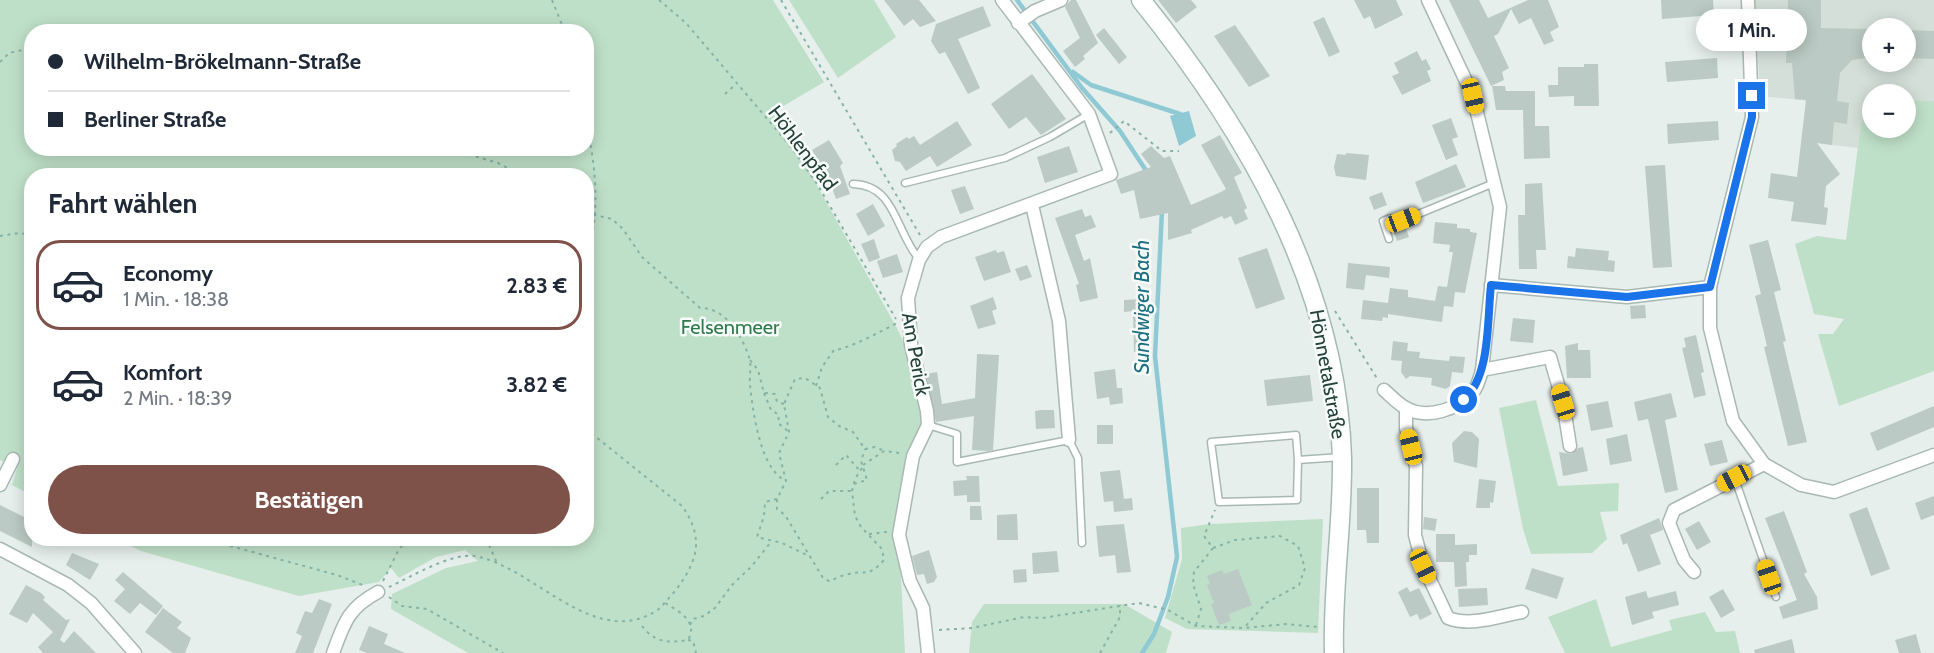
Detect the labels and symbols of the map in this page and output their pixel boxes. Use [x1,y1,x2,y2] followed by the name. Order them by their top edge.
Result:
[1696,9,1808,51] callout: 1 Min.
[1460,76,1486,116] car
[1738,82,1765,109] route end
[763,101,843,195] street label: Höhlenpfad
[1383,205,1423,235] car
[1129,240,1154,374] water label: Sundwiger Bach
[1305,307,1351,441] street label: Hönnetalstraße
[897,310,935,398] street label: Am Perick
[681,315,780,339] park label: Felsenmeer
[1549,382,1577,422] car
[1450,386,1477,413] route start
[1398,427,1424,467] car
[1714,462,1754,494] car
[1407,546,1439,586] car
[1755,557,1783,597] car

